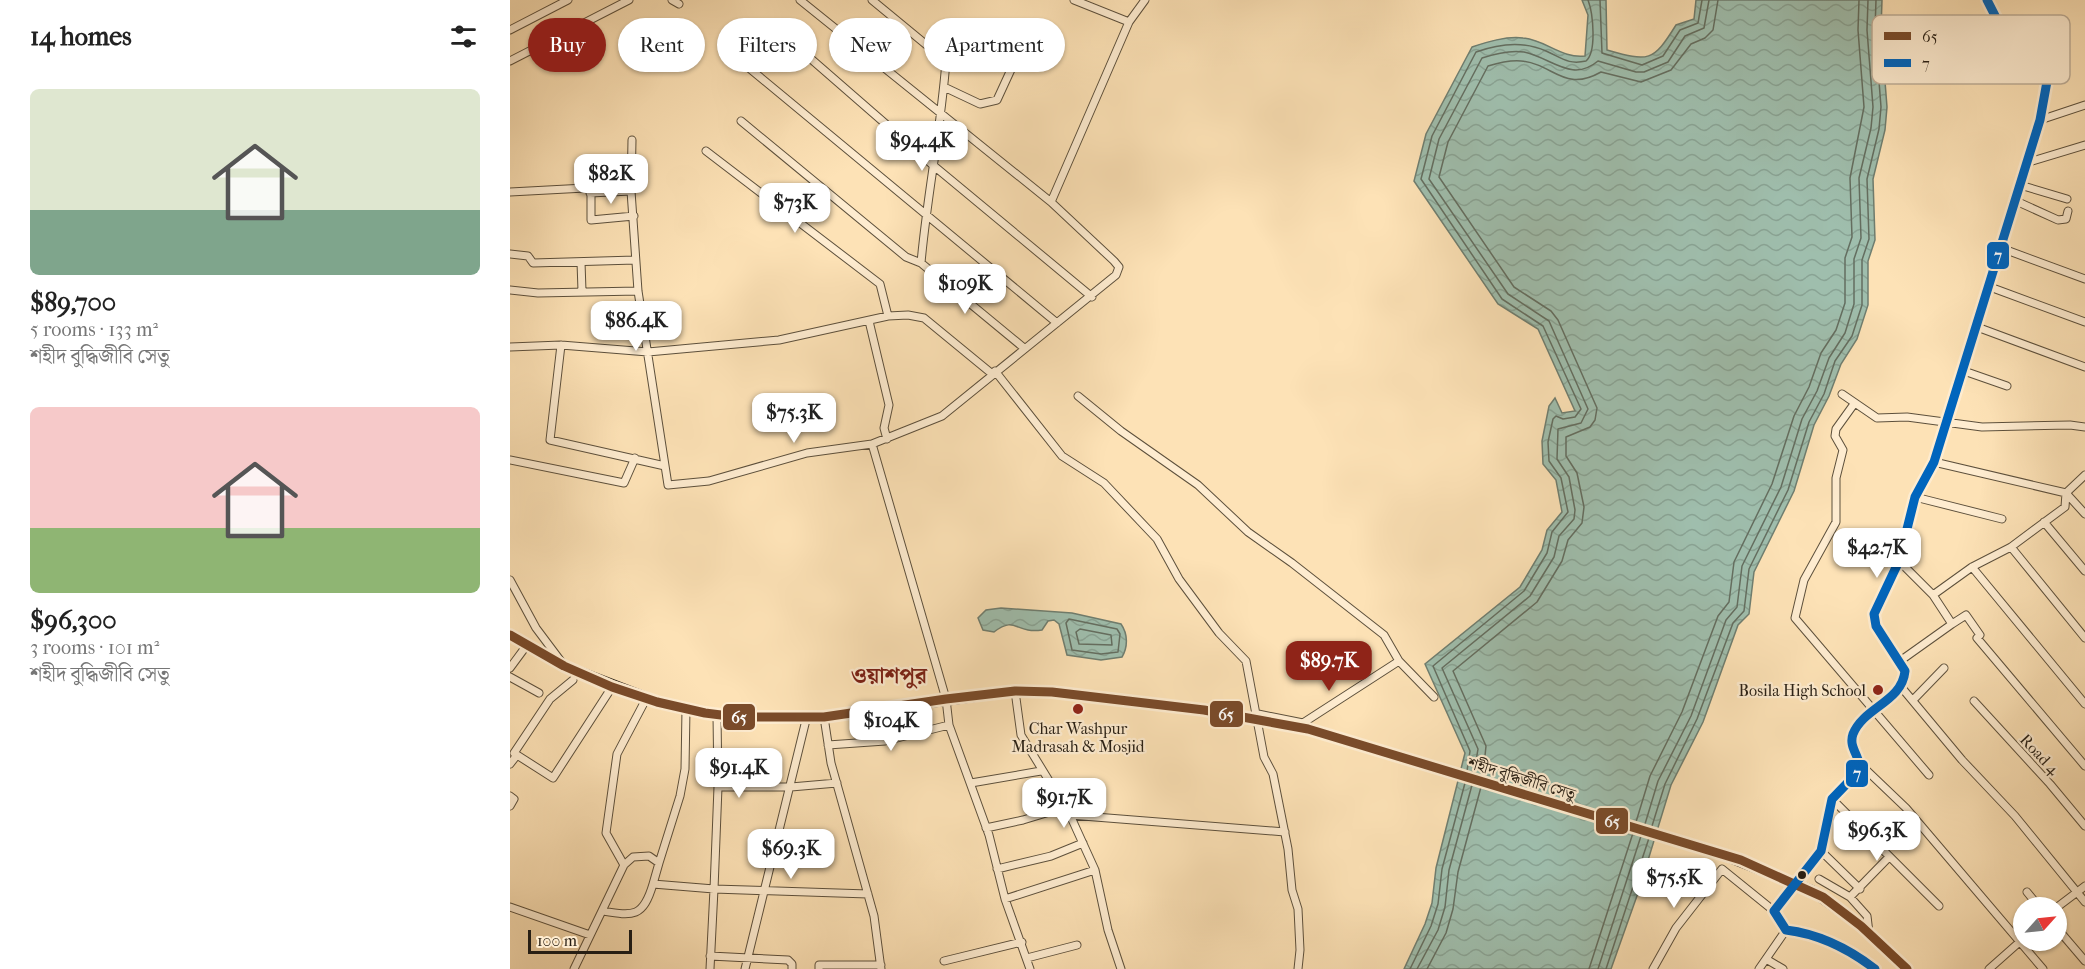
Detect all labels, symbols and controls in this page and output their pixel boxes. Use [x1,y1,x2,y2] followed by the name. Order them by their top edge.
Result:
[1872,15,2070,84] legend
[528,18,606,72] chip: Buy
[618,18,705,72] chip: Rent
[717,18,817,72] chip: Filters
[829,18,912,72] chip: New
[924,18,1065,72] chip: Apartment
[447,20,480,53] icon: filters
[30,21,132,52] text: 14 homes
[1922,27,1938,46] text: 65
[1922,54,1930,73] text: 7
[873,121,971,172] pin: $94.4K
[201,128,309,236] icon: home
[890,129,954,152] text: $94.4K
[575,154,647,205] pin: $82K
[588,162,634,185] text: $82K
[759,183,831,234] pin: $73K
[773,191,817,214] text: $73K
[1986,241,2010,270] line badge: 7
[1993,246,2002,265] text: 7
[923,264,1007,315] pin: $109K
[938,272,992,295] text: $109K
[30,287,116,318] text: $89,700
[587,301,685,352] pin: $86.4K
[605,309,667,332] text: $86.4K
[30,318,158,341] text: 5 rooms · 133 m²
[30,345,170,368] text: শহীদ বুদ্ধিজীবি সেতু
[745,393,843,444] pin: $75.3K
[766,401,822,424] text: $75.3K
[201,446,309,554] icon: home
[1828,528,1926,579] pin: $42.7K
[1847,536,1907,559] text: $42.7K
[30,605,117,636] text: $96,300
[30,636,159,659] text: 3 rooms · 101 m²
[1280,641,1378,692] pin: $89.7K
[1300,649,1358,672] text: $89.7K
[30,663,170,686] text: শহীদ বুদ্ধিজীবি সেতু
[851,663,928,689] district label: ওয়াশপুর
[1739,681,1867,700] place label: Bosila High School
[1871,683,1885,697] marker: Bosila High School
[1209,700,1244,728] line badge: 65
[849,701,933,752] pin: $104K
[1071,702,1085,716] marker: Char Washpur Madrasah & Mosjid
[722,703,756,731] line badge: 65
[1218,705,1234,724] text: 65
[731,708,747,727] text: 65
[863,709,919,732] text: $104K
[1011,719,1145,756] place label: Char Washpur Madrasah & Mosjid
[2016,730,2063,779] street label: Road 4
[690,748,788,799] pin: $91.4K
[1465,753,1579,805] street label: শহীদ বুদ্ধিজীবি সেতু
[709,756,769,779] text: $91.4K
[1845,759,1869,788] line badge: 7
[1852,764,1861,783] text: 7
[1015,778,1113,829] pin: $91.7K
[1036,786,1092,809] text: $91.7K
[1595,807,1629,835] line badge: 65
[1828,811,1926,862] pin: $96.3K
[1604,812,1620,831] text: 65
[1848,819,1906,842] text: $96.3K
[742,829,840,880] pin: $69.3K
[762,837,820,860] text: $69.3K
[1625,858,1723,909] pin: $75.5K
[1646,866,1702,889] text: $75.5K
[1796,869,1808,881] unlabelled marker
[2013,897,2067,951] north arrow
[2013,897,2067,951] map controls
[528,927,632,954] scale bar
[537,931,577,950] text: 100 m

